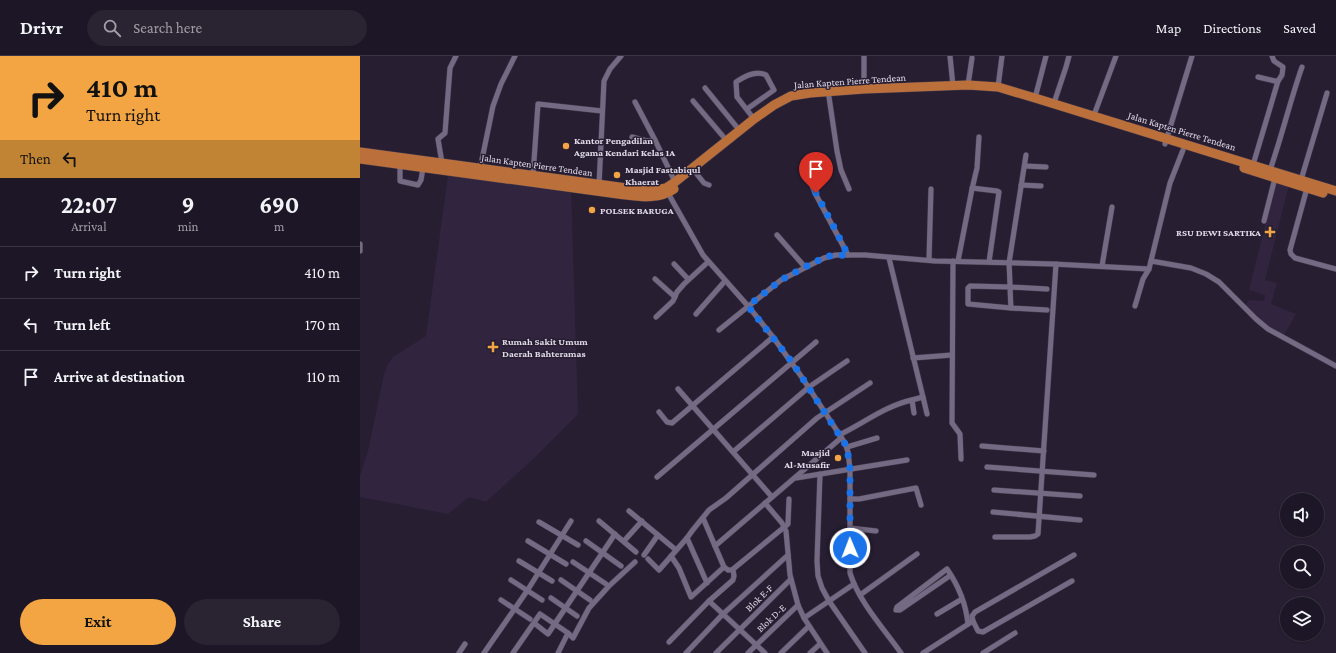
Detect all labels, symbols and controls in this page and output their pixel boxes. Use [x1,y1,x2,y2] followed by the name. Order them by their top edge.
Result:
[87,10,367,46] search box
[20,17,63,38] text: Drivr
[101,17,123,39] icon: search
[133,20,202,36] text: Search here
[1156,20,1181,36] text: Map
[1203,20,1261,36] text: Directions
[1283,20,1316,36] text: Saved
[20,72,72,124] icon: right
[86,72,158,103] text: 410 m
[793,72,907,90] street label: Jalan Kapten Pierre Tendean
[86,105,160,125] text: Turn right
[1126,109,1238,153] street label: Jalan Kapten Pierre Tendean
[573,135,676,158] place label: Kantor Pengadilan Agama Kendari Kelas 1A
[561,141,571,151] marker: Kantor Pengadilan Agama Kendari Kelas 1A
[59,148,81,170] icon: left
[20,151,51,167] text: Then
[480,152,594,178] street label: Jalan Kapten Pierre Tendean
[799,152,833,193] pin
[805,158,827,180] icon: arrive
[625,164,700,187] place label: Masjid Fastabiqul Khaerat
[612,170,622,180] marker: Masjid Fastabiqul Khaerat
[61,191,117,218] text: 22:07
[182,191,195,218] text: 9
[259,191,299,218] text: 690
[587,205,597,215] marker: POLSEK BARUGA
[600,205,675,216] place label: POLSEK BARUGA
[71,219,107,234] text: Arrival
[178,219,199,234] text: min
[274,219,285,234] text: m
[1264,226,1276,238] marker: RSU DEWI SARTIKA
[1176,227,1262,238] place label: RSU DEWI SARTIKA
[20,262,42,284] icon: right
[54,265,121,281] text: Turn right
[304,265,340,281] text: 410 m
[20,314,42,336] icon: left
[54,317,110,333] text: Turn left
[305,317,340,333] text: 170 m
[502,336,588,359] place label: Rumah Sakit Umum Daerah Bahteramas
[487,341,499,353] marker: Rumah Sakit Umum Daerah Bahteramas
[20,366,42,388] icon: arrive
[54,369,185,385] text: Arrive at destination
[307,369,340,385] text: 110 m
[783,447,831,470] place label: Masjid Al-Musafir
[833,453,843,463] marker: Masjid Al-Musafir
[1280,493,1324,641] map controls
[1280,493,1324,537] button: sound
[829,527,871,569] position arrow
[1280,545,1324,589] button: search
[743,582,775,614] street label: Blok E-F
[1280,597,1324,641] button: layers
[20,599,176,645] button: Exit
[184,599,340,645] button: Share
[754,601,788,634] street label: Blok D-E

